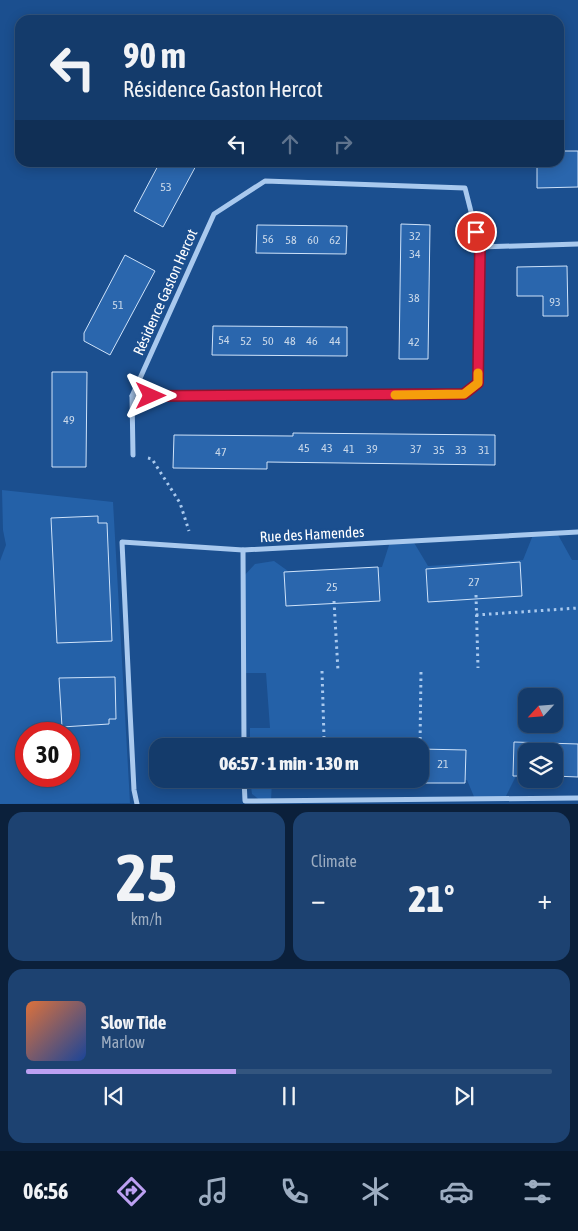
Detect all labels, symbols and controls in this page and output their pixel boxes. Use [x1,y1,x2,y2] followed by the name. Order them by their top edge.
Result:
[40,35,105,100] icon: left
[123,35,186,75] text: 90 m
[123,76,323,102] text: Résidence Gaston Hercot
[223,130,251,158] icon: left
[276,130,304,158] icon: ahead
[329,130,357,158] icon: right
[160,180,172,194] house number: 53
[455,211,497,253] pin
[462,218,490,246] icon: arrive
[130,226,200,358] street label: Résidence Gaston Hercot
[409,229,421,243] house number: 32
[262,232,274,246] house number: 56
[285,233,297,247] house number: 58
[307,233,319,247] house number: 60
[329,233,341,247] house number: 62
[409,247,421,261] house number: 34
[408,291,420,305] house number: 38
[549,295,561,309] house number: 93
[112,298,124,312] house number: 51
[218,333,230,347] house number: 54
[240,334,252,348] house number: 52
[262,334,274,348] house number: 50
[284,334,296,348] house number: 48
[306,334,318,348] house number: 46
[329,334,341,348] house number: 44
[408,335,420,349] house number: 42
[124,369,176,421] position arrow
[63,413,75,427] house number: 49
[298,441,310,455] house number: 45
[321,441,333,455] house number: 43
[343,442,355,456] house number: 41
[366,442,378,456] house number: 39
[410,442,422,456] house number: 37
[433,443,445,457] house number: 35
[455,443,467,457] house number: 33
[478,443,490,457] house number: 31
[215,445,227,459] house number: 47
[259,523,365,545] street label: Rue des Hamendes
[468,575,480,589] house number: 27
[326,580,338,594] house number: 25
[518,688,562,732] north arrow
[518,688,563,788] map controls
[15,722,80,787] speed limit sign: 30
[518,743,563,788] button: layers
[219,752,359,774] text: 06:57 · 1 min · 130 m
[437,757,449,771] house number: 21
[116,840,177,915] text: 25
[311,852,357,870] text: Climate
[408,877,455,920] text: 21°
[311,883,326,915] text: −
[537,883,552,915] text: +
[131,910,162,928] text: km/h
[101,1011,166,1033] text: Slow Tide
[101,1033,145,1051] text: Marlow
[100,1082,128,1110] icon: previous
[275,1082,303,1110] icon: pause
[450,1082,478,1110] icon: next
[114,1174,149,1209] icon: directions
[196,1174,231,1209] icon: music
[277,1174,312,1209] icon: phone
[358,1174,393,1209] icon: climate
[439,1174,474,1209] icon: car
[520,1174,555,1209] icon: filters
[23,1178,68,1204] text: 06:56

